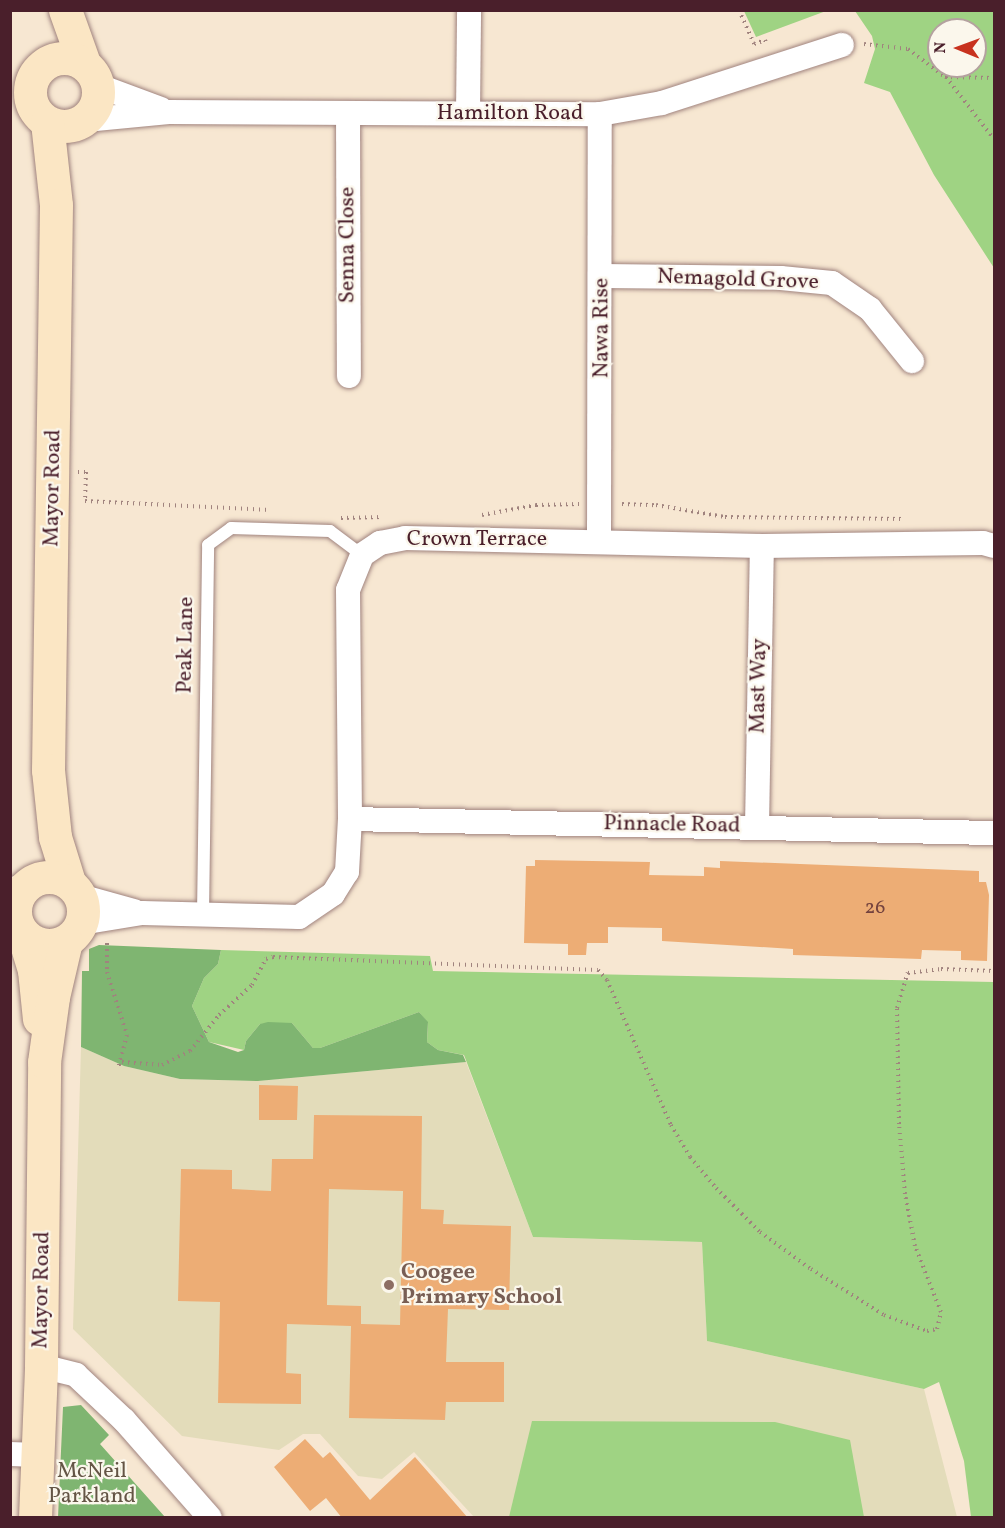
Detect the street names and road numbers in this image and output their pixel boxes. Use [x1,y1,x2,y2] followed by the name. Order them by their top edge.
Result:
[437,101,583,127] street label: Hamilton Road
[335,187,361,303] street label: Senna Close
[657,264,819,296] street label: Nemagold Grove
[589,278,615,378] street label: Nawa Rise
[39,429,67,547] street label: Mayor Road
[406,527,548,553] street label: Crown Terrace
[172,596,200,694] street label: Peak Lane
[745,638,773,734] street label: Mast Way
[603,811,741,839] street label: Pinnacle Road
[28,1231,56,1349] street label: Mayor Road

